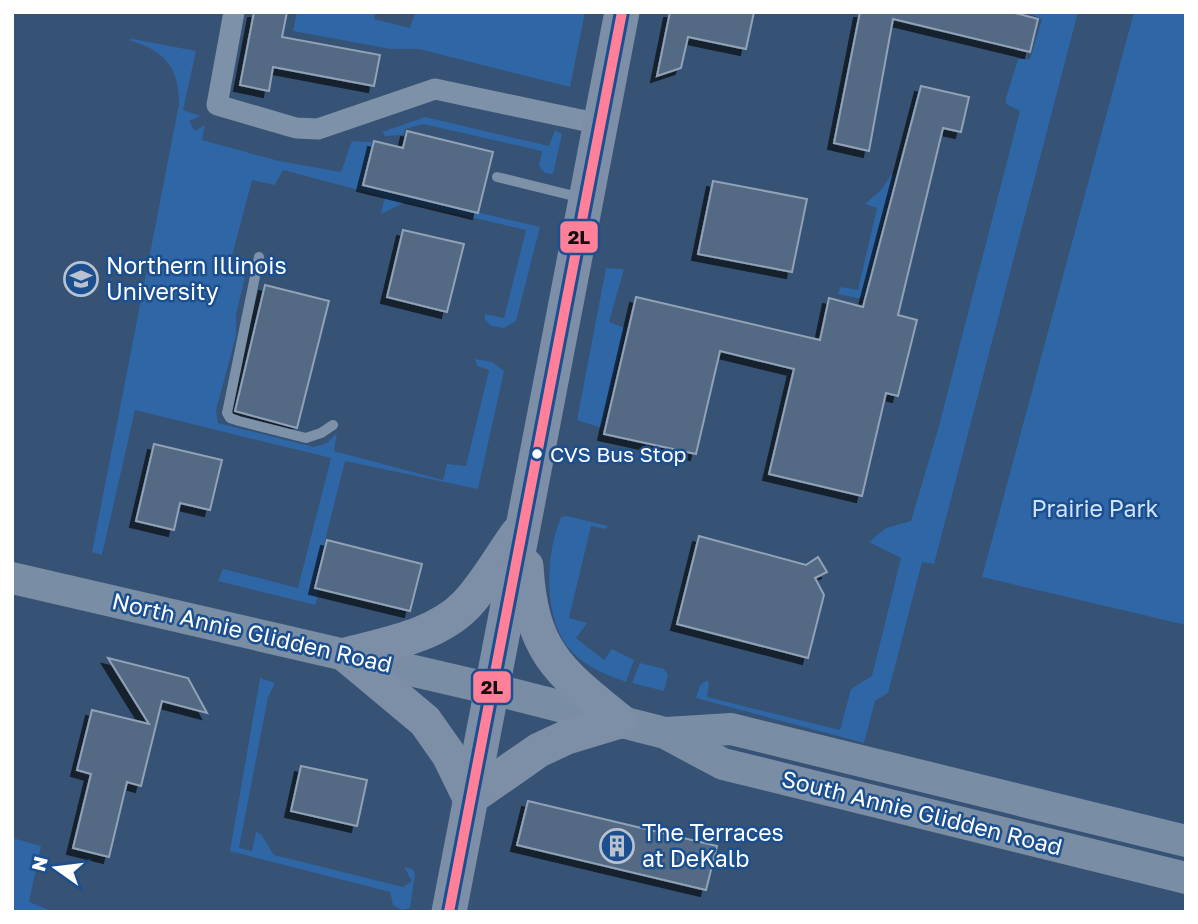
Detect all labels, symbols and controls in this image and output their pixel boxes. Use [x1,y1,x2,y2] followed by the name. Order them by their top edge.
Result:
[559,220,599,254] line badge: 2L
[568,225,590,248] text: 2L
[106,251,287,305] place label: Northern Illinois University
[62,260,100,298] school or university icon: Northern Illinois University
[550,441,686,467] place label: CVS Bus Stop
[530,447,544,461] marker: CVS Bus Stop
[1032,494,1158,522] park label: Prairie Park
[110,586,395,678] street label: North Annie Glidden Road
[472,670,512,704] line badge: 2L
[481,675,503,698] text: 2L
[779,764,1065,860] street label: South Annie Glidden Road
[642,818,784,872] place label: The Terraces at DeKalb
[598,827,636,865] building icon: The Terraces at DeKalb
[21,833,91,903] north arrow
[26,854,52,874] text: N

